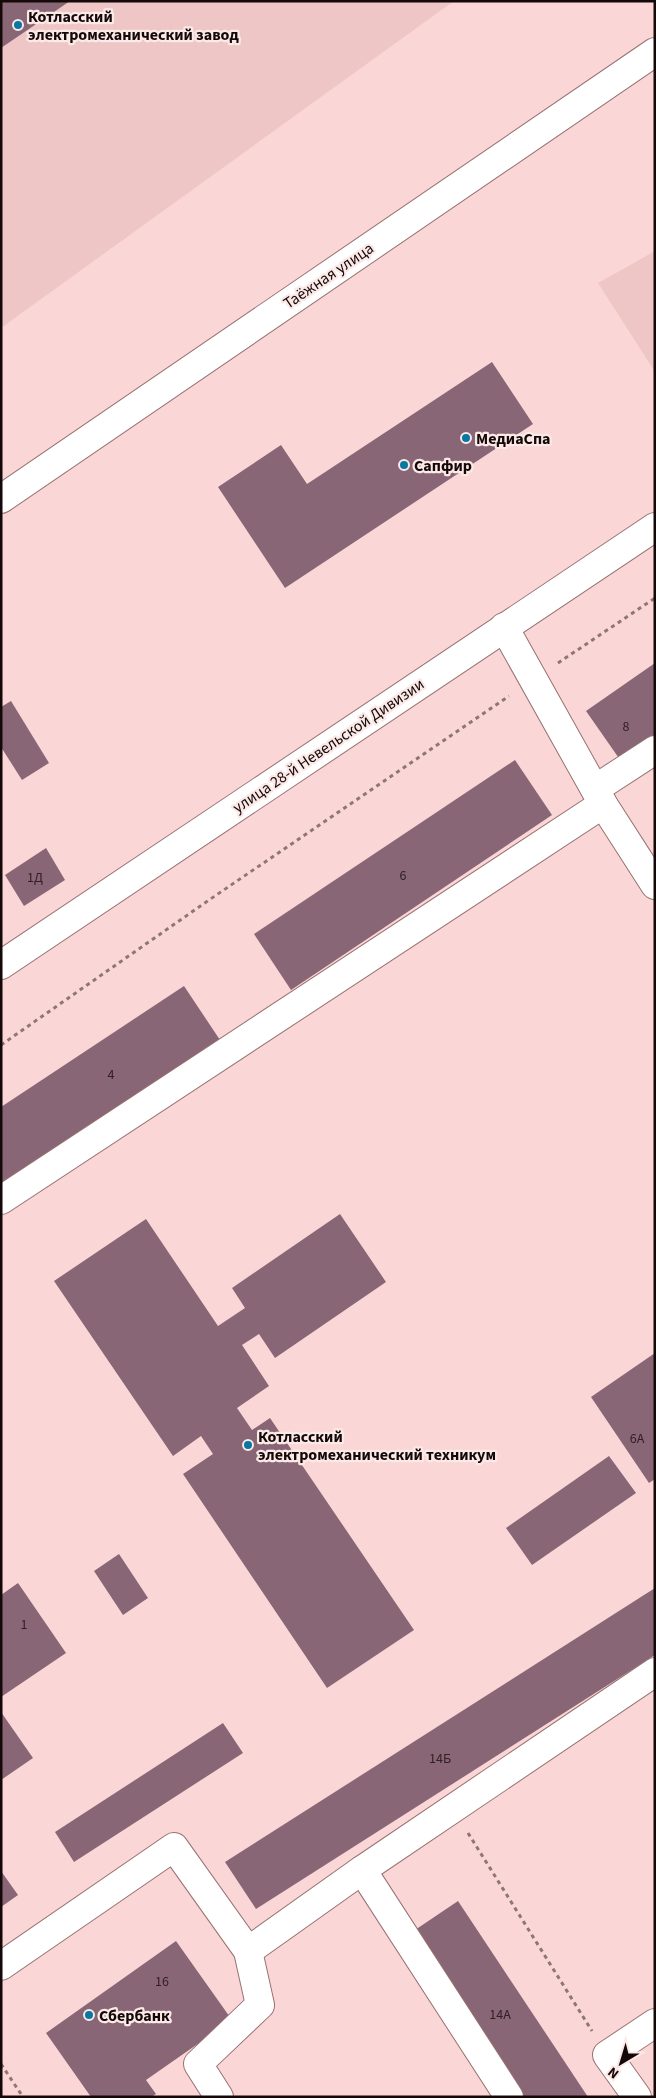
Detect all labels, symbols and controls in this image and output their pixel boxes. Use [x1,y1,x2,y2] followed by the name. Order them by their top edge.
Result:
[28,6,239,46] place label: Котласский электромеханический завод
[12,19,24,31] marker: Котласский электромеханический завод
[279,237,378,314] street label: Таёжная улица
[476,428,551,450] place label: МедиаСпа
[460,432,472,444] marker: МедиаСпа
[414,455,472,477] place label: Сапфир
[398,459,410,471] marker: Сапфир
[228,673,429,818] street label: улица 28-й Невельской Дивизии
[623,717,630,737] house number: 8
[400,866,407,886] house number: 6
[27,868,43,888] house number: 1Д
[108,1065,115,1085] house number: 4
[258,1426,496,1466] place label: Котласский электромеханический техникум
[630,1429,645,1449] house number: 6А
[242,1439,254,1451] marker: Котласский электромеханический техникум
[21,1615,28,1635] house number: 1
[429,1749,451,1769] house number: 14Б
[155,1972,169,1992] house number: 16
[99,2005,170,2027] place label: Сбербанк
[489,2005,511,2025] house number: 14А
[83,2009,95,2021] marker: Сбербанк
[596,2038,646,2088] north arrow
[604,2062,623,2083] text: N

